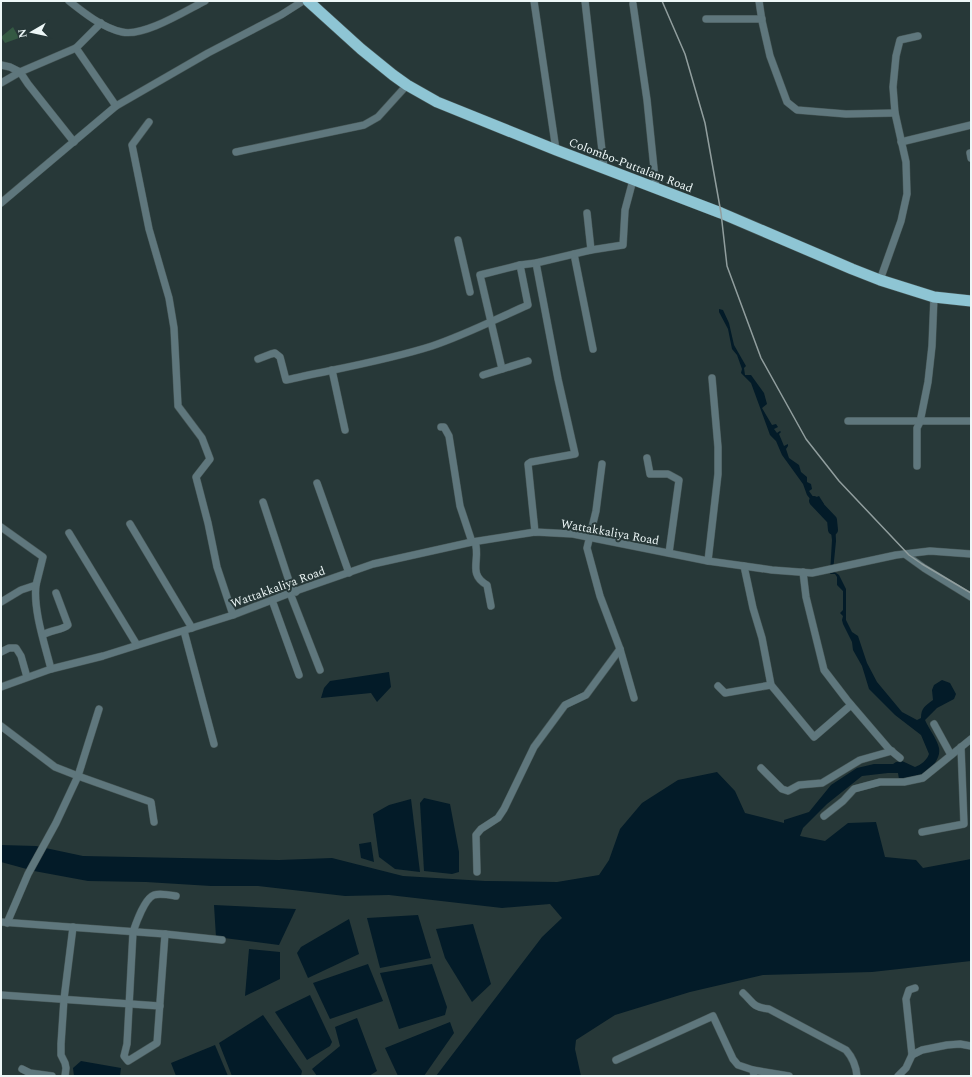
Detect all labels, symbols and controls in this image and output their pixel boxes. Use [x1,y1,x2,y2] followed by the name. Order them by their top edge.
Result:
[12,12,52,52] north arrow
[14,28,32,39] text: N
[566,133,696,198] street label: Colombo-Puttalam Road
[559,514,661,551] street label: Wattakkaliya Road
[228,561,328,613] street label: Wattakkaliya Road

